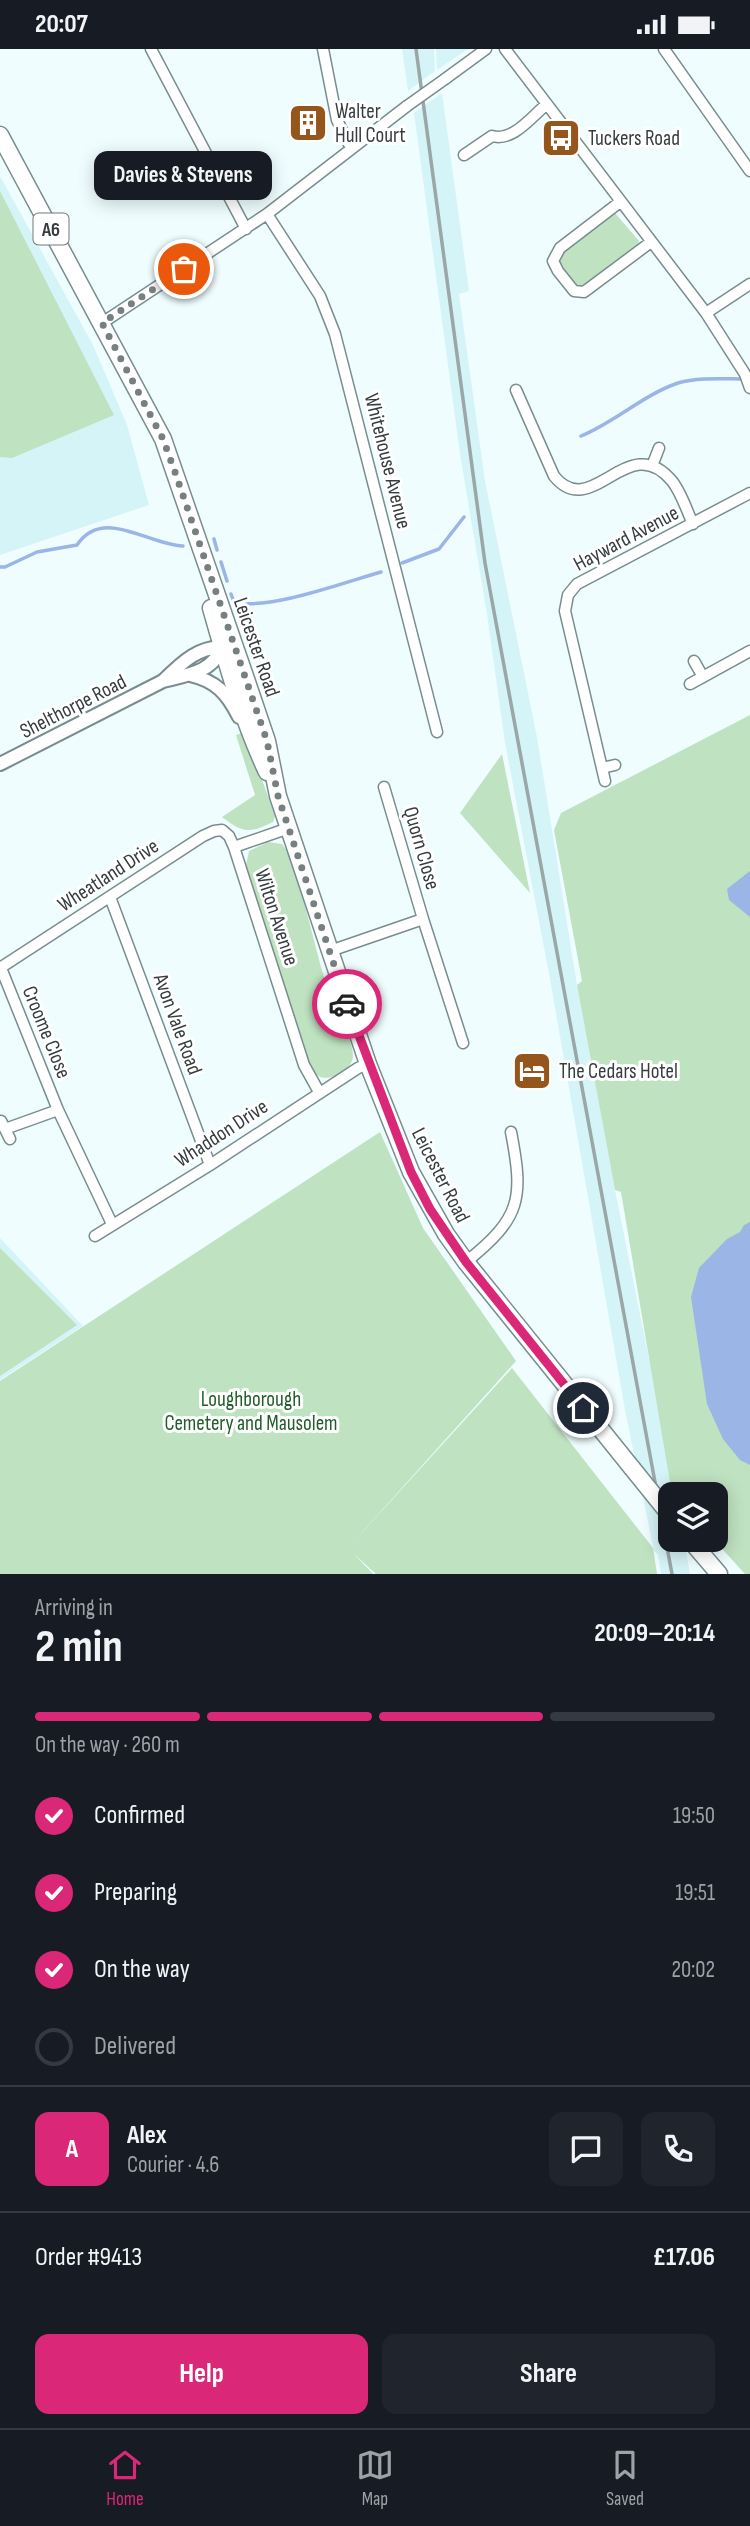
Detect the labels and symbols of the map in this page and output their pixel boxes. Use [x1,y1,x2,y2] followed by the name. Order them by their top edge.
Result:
[335,99,406,148] place label: Walter Hull Court
[287,102,329,144] building icon: Walter Hull Court
[540,117,582,159] bus stop icon: Tuckers Road
[588,126,680,151] place label: Tuckers Road
[95,150,273,199] callout: Davies & Stevens
[34,213,68,245] road number: A6
[154,239,214,299] pin
[359,391,416,531] street label: Whitehouse Avenue
[569,500,683,577] street label: Hayward Avenue
[228,594,285,700] street label: Leicester Road
[16,669,131,744] street label: Shelthorpe Road
[398,804,445,892] street label: Quorn Close
[53,834,163,917] street label: Wheatland Drive
[249,866,304,969] street label: Wilton Avenue
[147,969,207,1078] street label: Avon Vale Road
[312,969,382,1039] courier
[17,982,76,1082] street label: Croome Close
[511,1050,553,1092] hotel icon: The Cedars Hotel
[559,1059,678,1084] place label: The Cedars Hotel
[170,1094,273,1173] street label: Whaddon Drive
[406,1124,475,1227] street label: Leicester Road
[553,1378,613,1438] pin
[164,1387,338,1436] park label: Loughborough Cemetery and Mausolem

